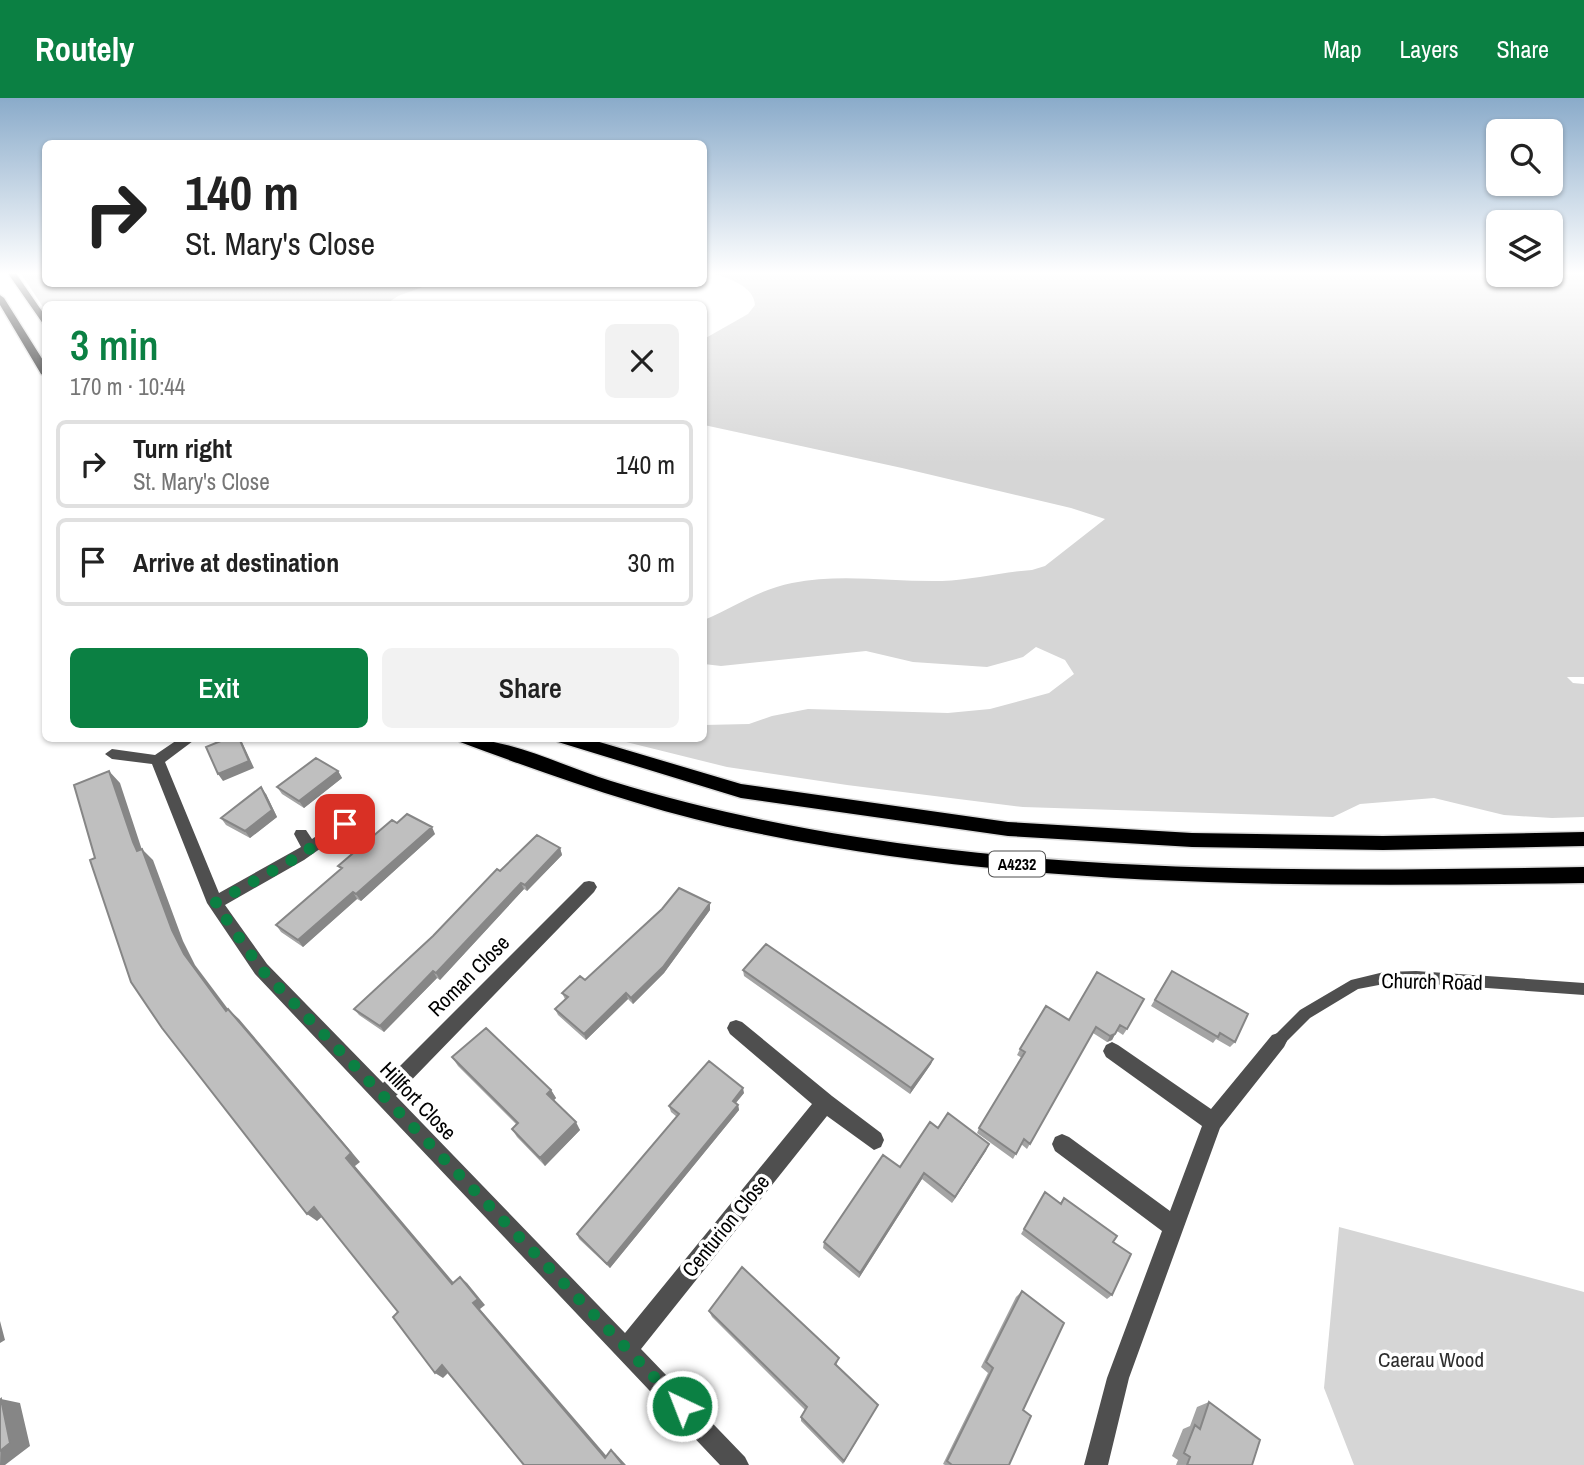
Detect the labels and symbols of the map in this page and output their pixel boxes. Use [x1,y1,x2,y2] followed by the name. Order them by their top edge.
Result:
[315,794,375,854] pin
[989,852,1045,876] road number: A4232
[422,929,516,1023] street label: Roman Close
[1381,966,1483,997] street label: Church Road
[374,1055,463,1146] street label: Hillfort Close
[675,1168,776,1283] street label: Centurion Close
[1378,1345,1484,1374] park label: Caerau Wood
[645,1369,719,1443] position arrow

